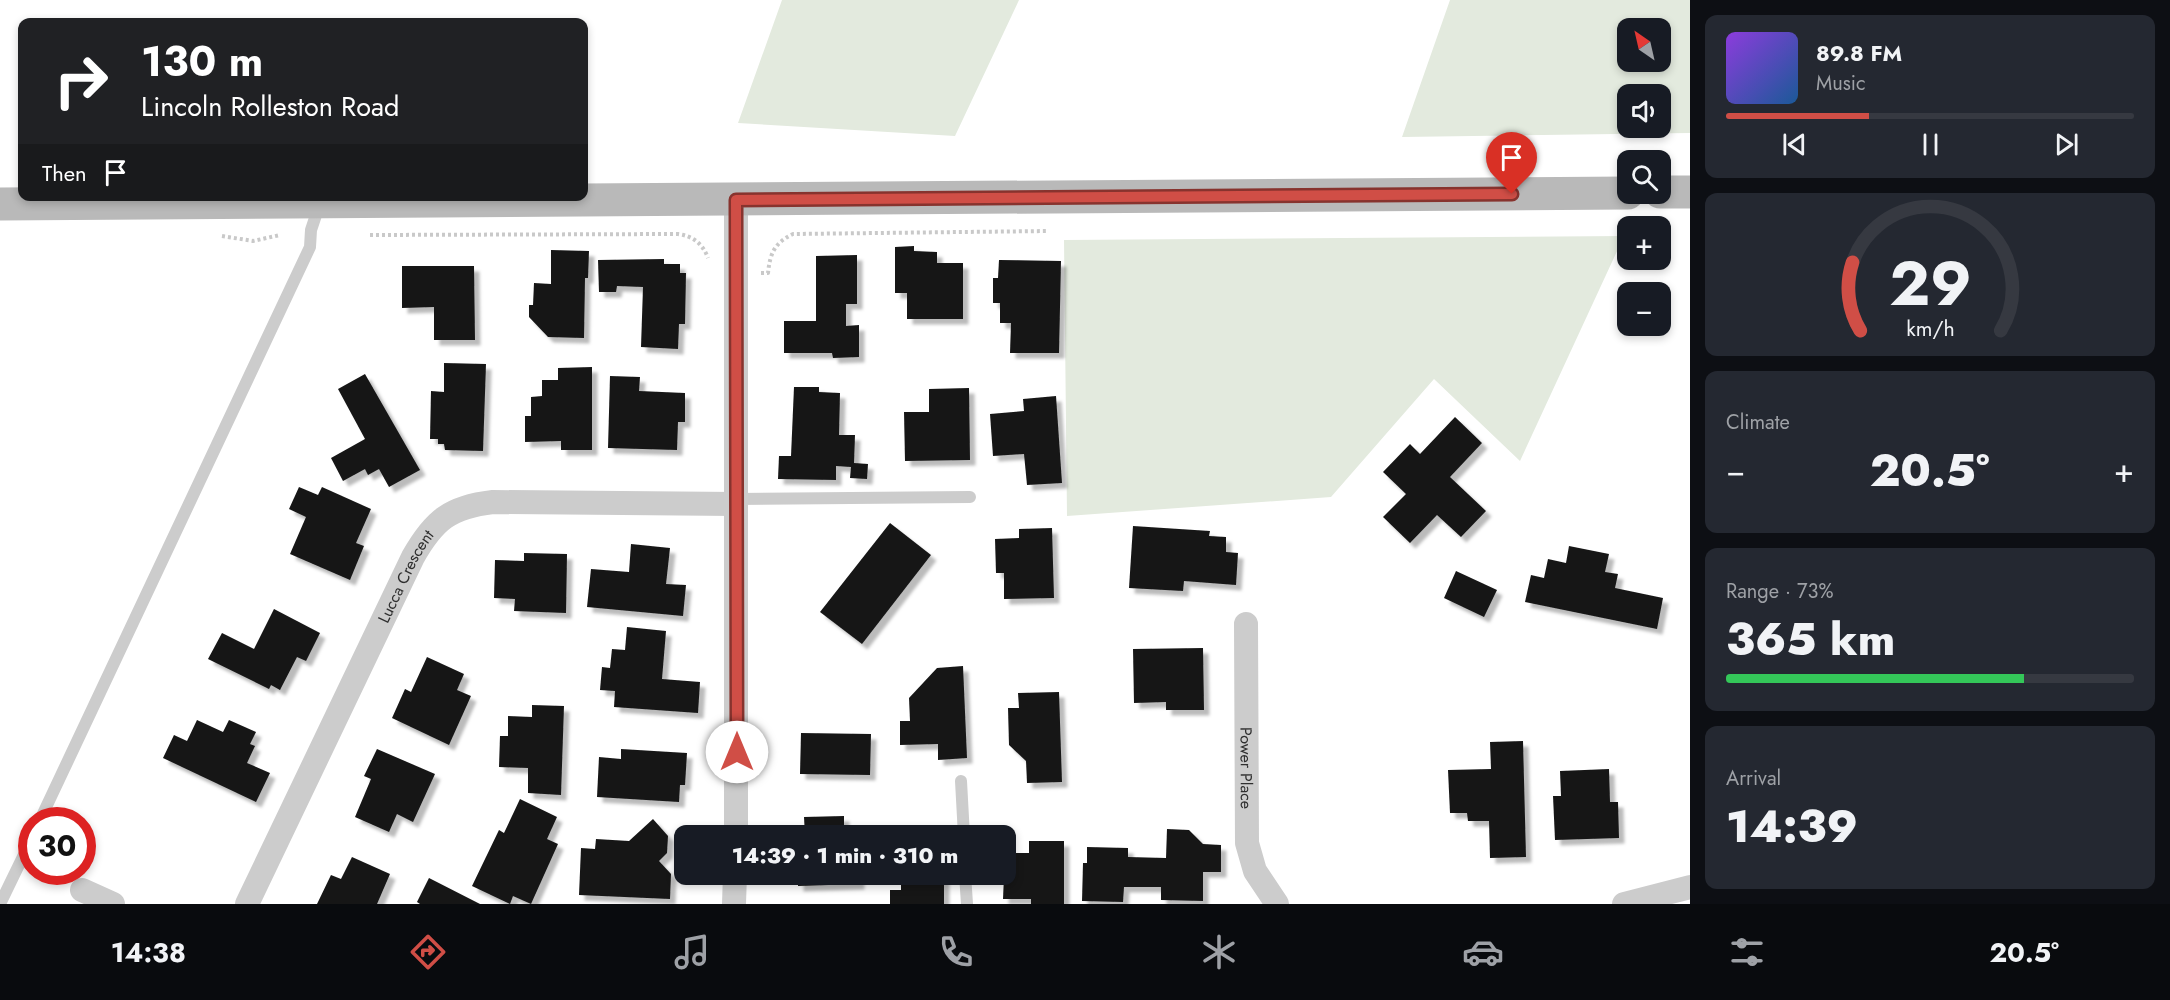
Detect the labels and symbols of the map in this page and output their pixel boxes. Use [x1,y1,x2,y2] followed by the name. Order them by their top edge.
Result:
[1617,18,1671,72] north arrow
[1486,132,1537,194] pin
[372,525,439,627] street label: Lucca Crescent
[705,720,769,784] position arrow
[1234,727,1258,809] street label: Power Place
[18,807,96,885] speed limit sign: 30

